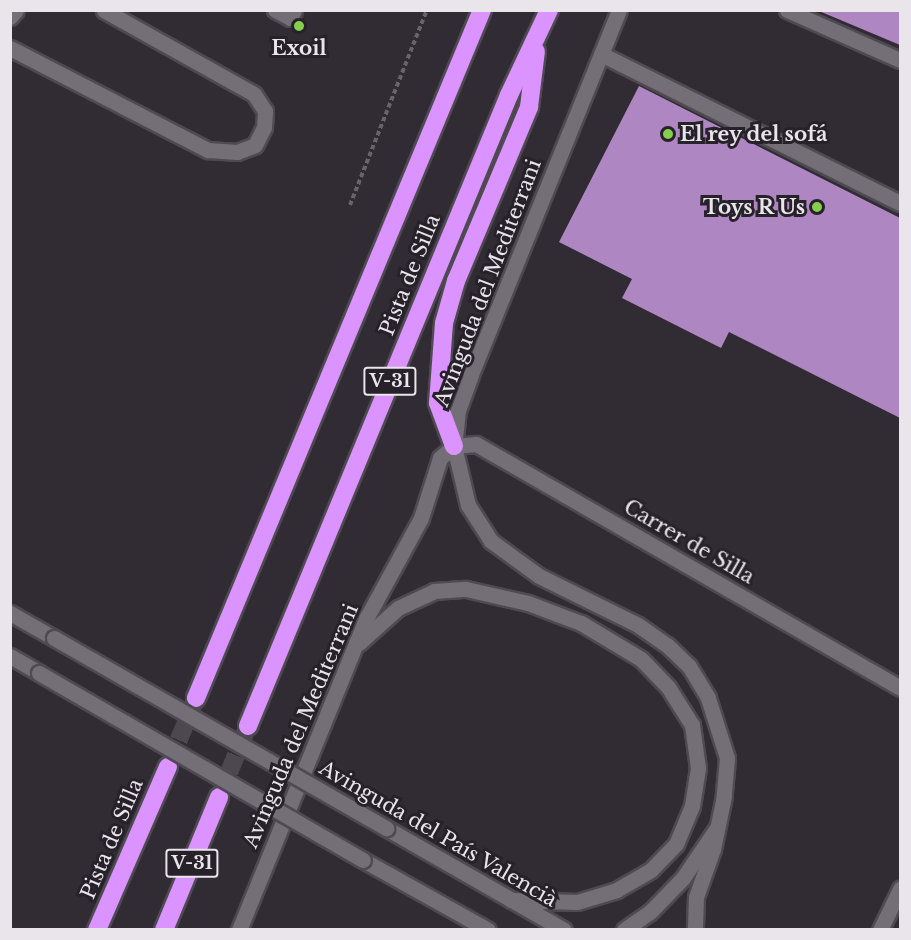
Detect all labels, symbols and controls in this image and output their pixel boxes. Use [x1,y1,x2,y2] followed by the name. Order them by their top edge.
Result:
[292,19,306,33] marker: Exoil
[271,36,327,60] place label: Exoil
[680,122,828,146] place label: El rey del sofá
[661,127,675,141] marker: El rey del sofá
[430,156,546,410] street label: Avinguda del Mediterrani
[702,195,805,219] place label: Toys R Us
[810,200,824,214] marker: Toys R Us
[375,211,445,339] street label: Pista de Silla
[363,366,417,396] road number: V-31
[619,495,759,589] street label: Carrer de Silla
[239,600,363,852] street label: Avinguda del Mediterrani
[314,756,562,912] street label: Avinguda del País Valencià
[76,775,148,903] street label: Pista de Silla
[165,848,219,878] road number: V-31

